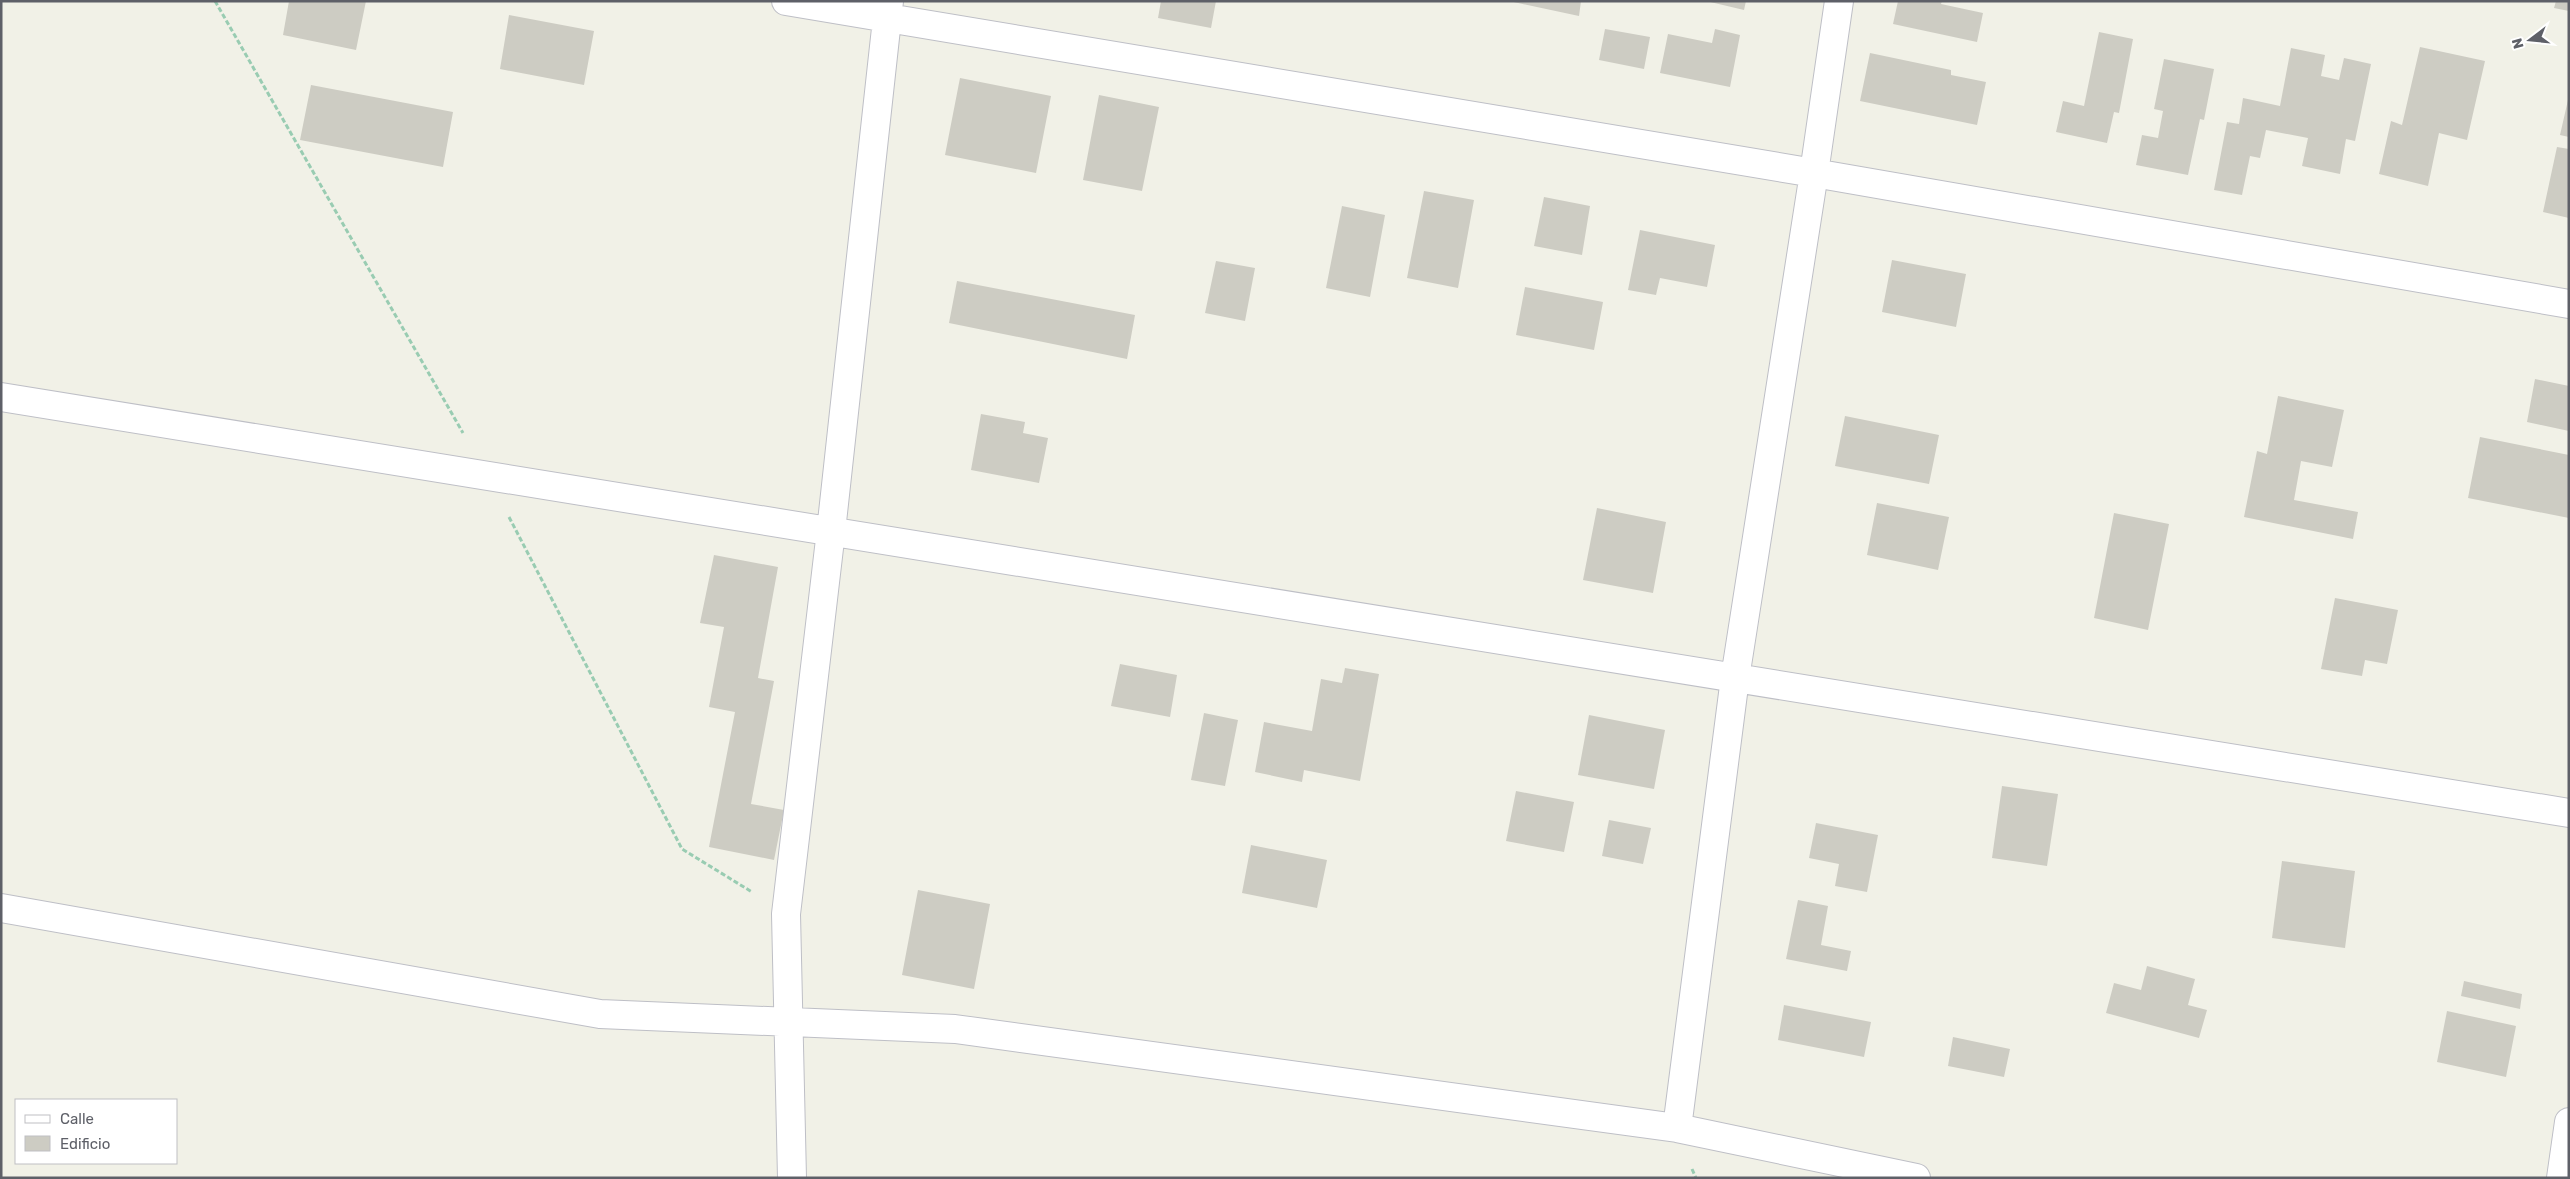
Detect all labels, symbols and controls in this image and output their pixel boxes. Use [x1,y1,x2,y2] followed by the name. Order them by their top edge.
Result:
[2505,15,2555,65] north arrow
[2508,36,2528,51] text: N
[15,1099,178,1164] legend
[60,1110,94,1128] text: Calle
[60,1135,110,1153] text: Edificio

